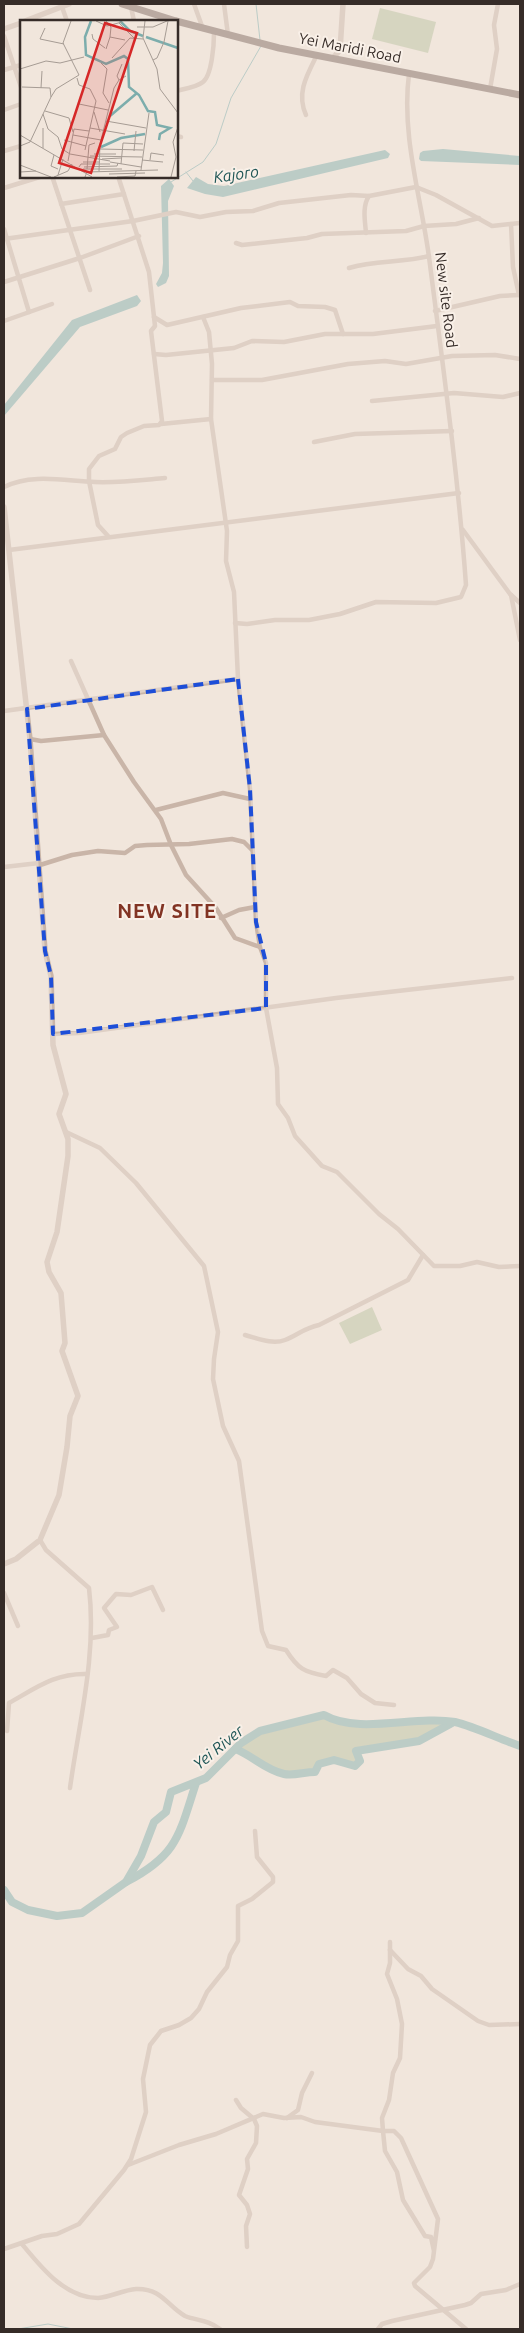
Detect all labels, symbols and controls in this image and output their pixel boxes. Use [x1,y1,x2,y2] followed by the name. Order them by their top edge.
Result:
[20,20,178,178] inset map
[297,29,403,66] street label: Yei Maridi Road
[212,162,260,186] water label: Kajoro
[432,251,461,349] street label: New site Road
[117,899,217,922] district label: NEW SITE
[189,1721,247,1773] water label: Yei River

